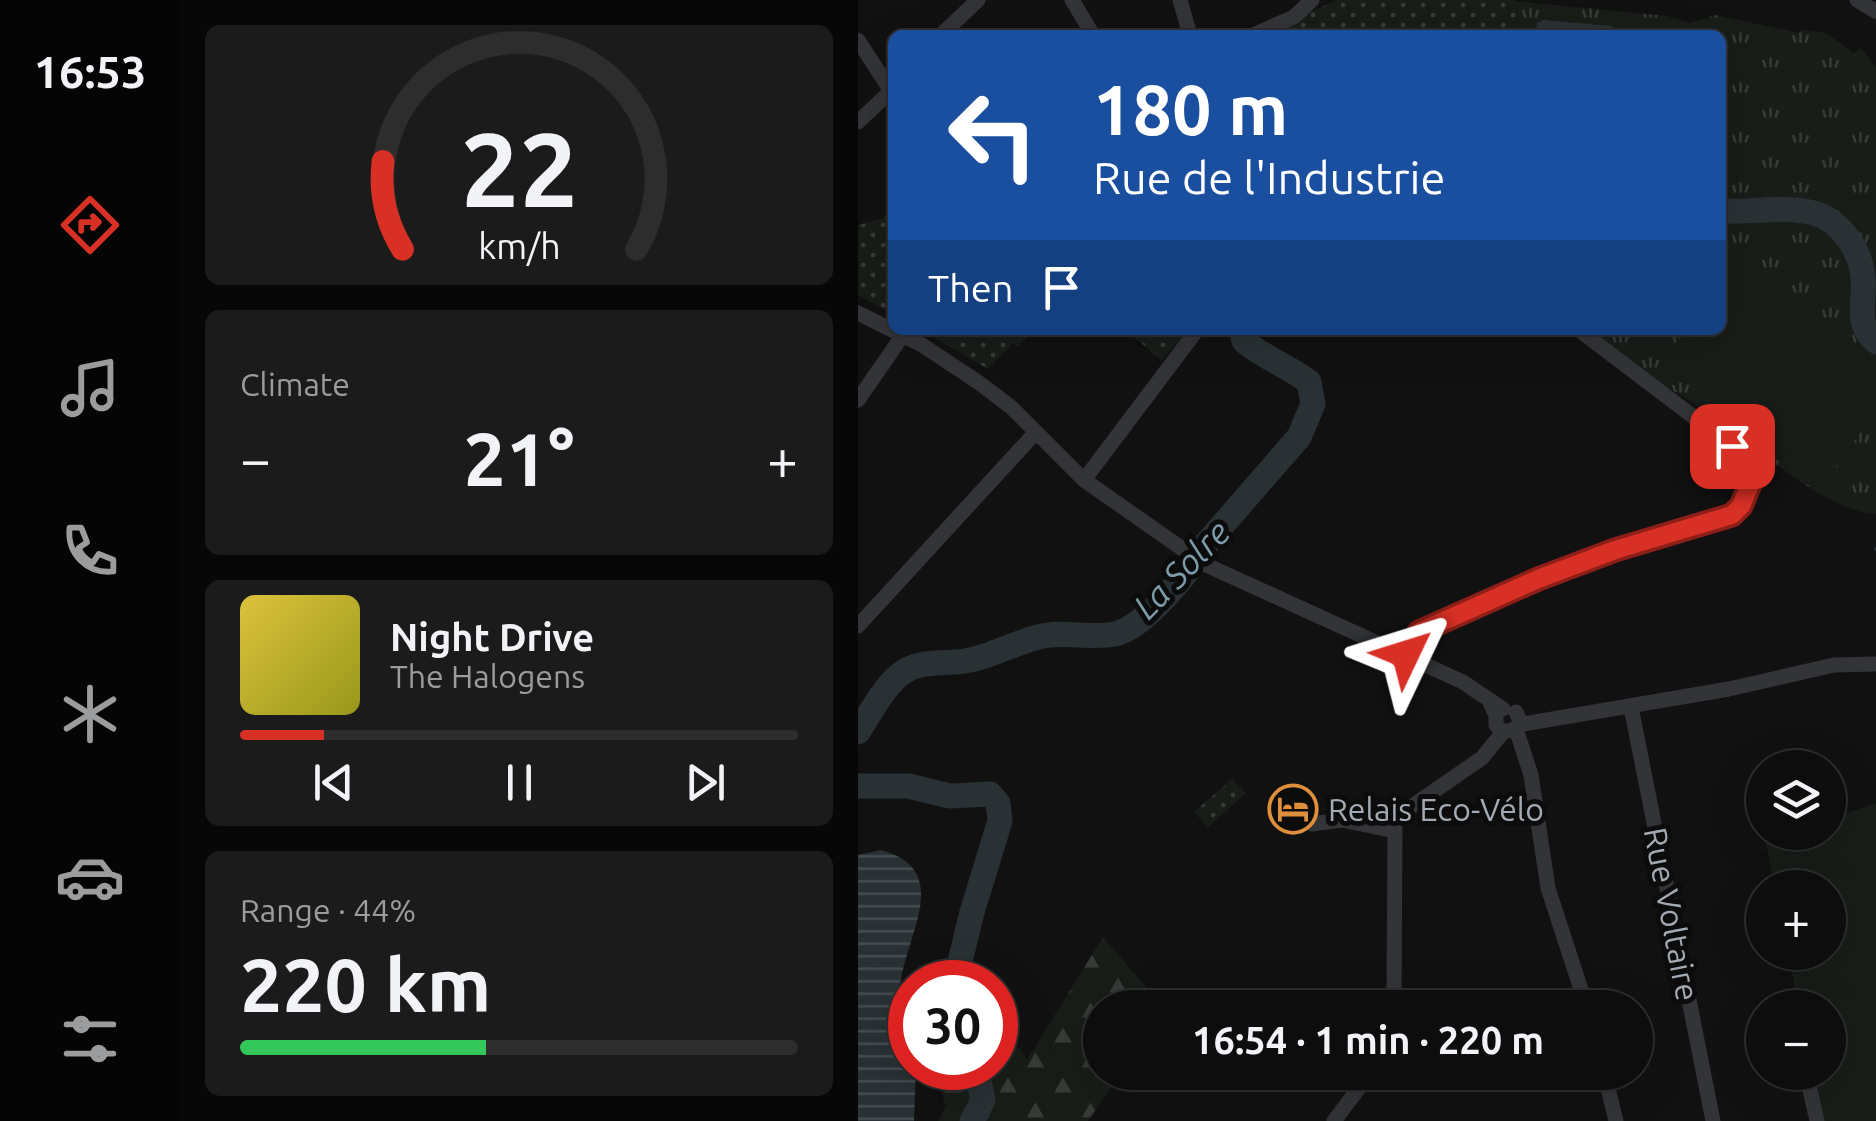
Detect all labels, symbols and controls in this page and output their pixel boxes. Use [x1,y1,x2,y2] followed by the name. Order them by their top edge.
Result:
[34,46,146,97] text: 16:53
[928,70,1058,200] icon: left
[1093,70,1288,148] text: 180 m
[460,110,578,227] text: 22
[1093,152,1445,203] text: Rue de l'Industrie
[55,190,125,260] icon: directions
[478,226,560,266] text: km/h
[1034,260,1089,315] icon: arrive
[928,267,1014,309] text: Then
[55,353,125,423] icon: music
[240,366,350,402] text: Climate
[1690,404,1775,489] pin
[463,416,575,500] text: 21°
[1705,419,1760,474] icon: arrive
[240,428,271,489] text: −
[767,428,798,489] text: +
[1125,512,1237,626] water label: La Solre
[55,516,125,586] icon: phone
[1354,602,1458,706] position arrow
[390,616,594,658] text: Night Drive
[390,658,585,694] text: The Halogens
[55,679,125,749] icon: climate
[1746,750,1846,1090] map controls
[1746,750,1846,850] button: layers
[306,755,361,810] icon: previous
[492,755,547,810] icon: pause
[678,755,733,810] icon: next
[1267,783,1319,835] hotel icon: Relais Eco-Vélo
[1328,791,1544,827] place label: Relais Eco-Vélo
[1638,824,1706,1004] street label: Rue Voltaire
[55,842,125,912] icon: car
[1746,870,1846,970] button: +
[240,892,416,928] text: Range · 44%
[240,942,491,1026] text: 220 km
[888,960,1018,1090] speed limit sign: 30
[1746,990,1846,1090] button: −
[55,1004,125,1074] icon: filters
[1192,1019,1544,1061] text: 16:54 · 1 min · 220 m

